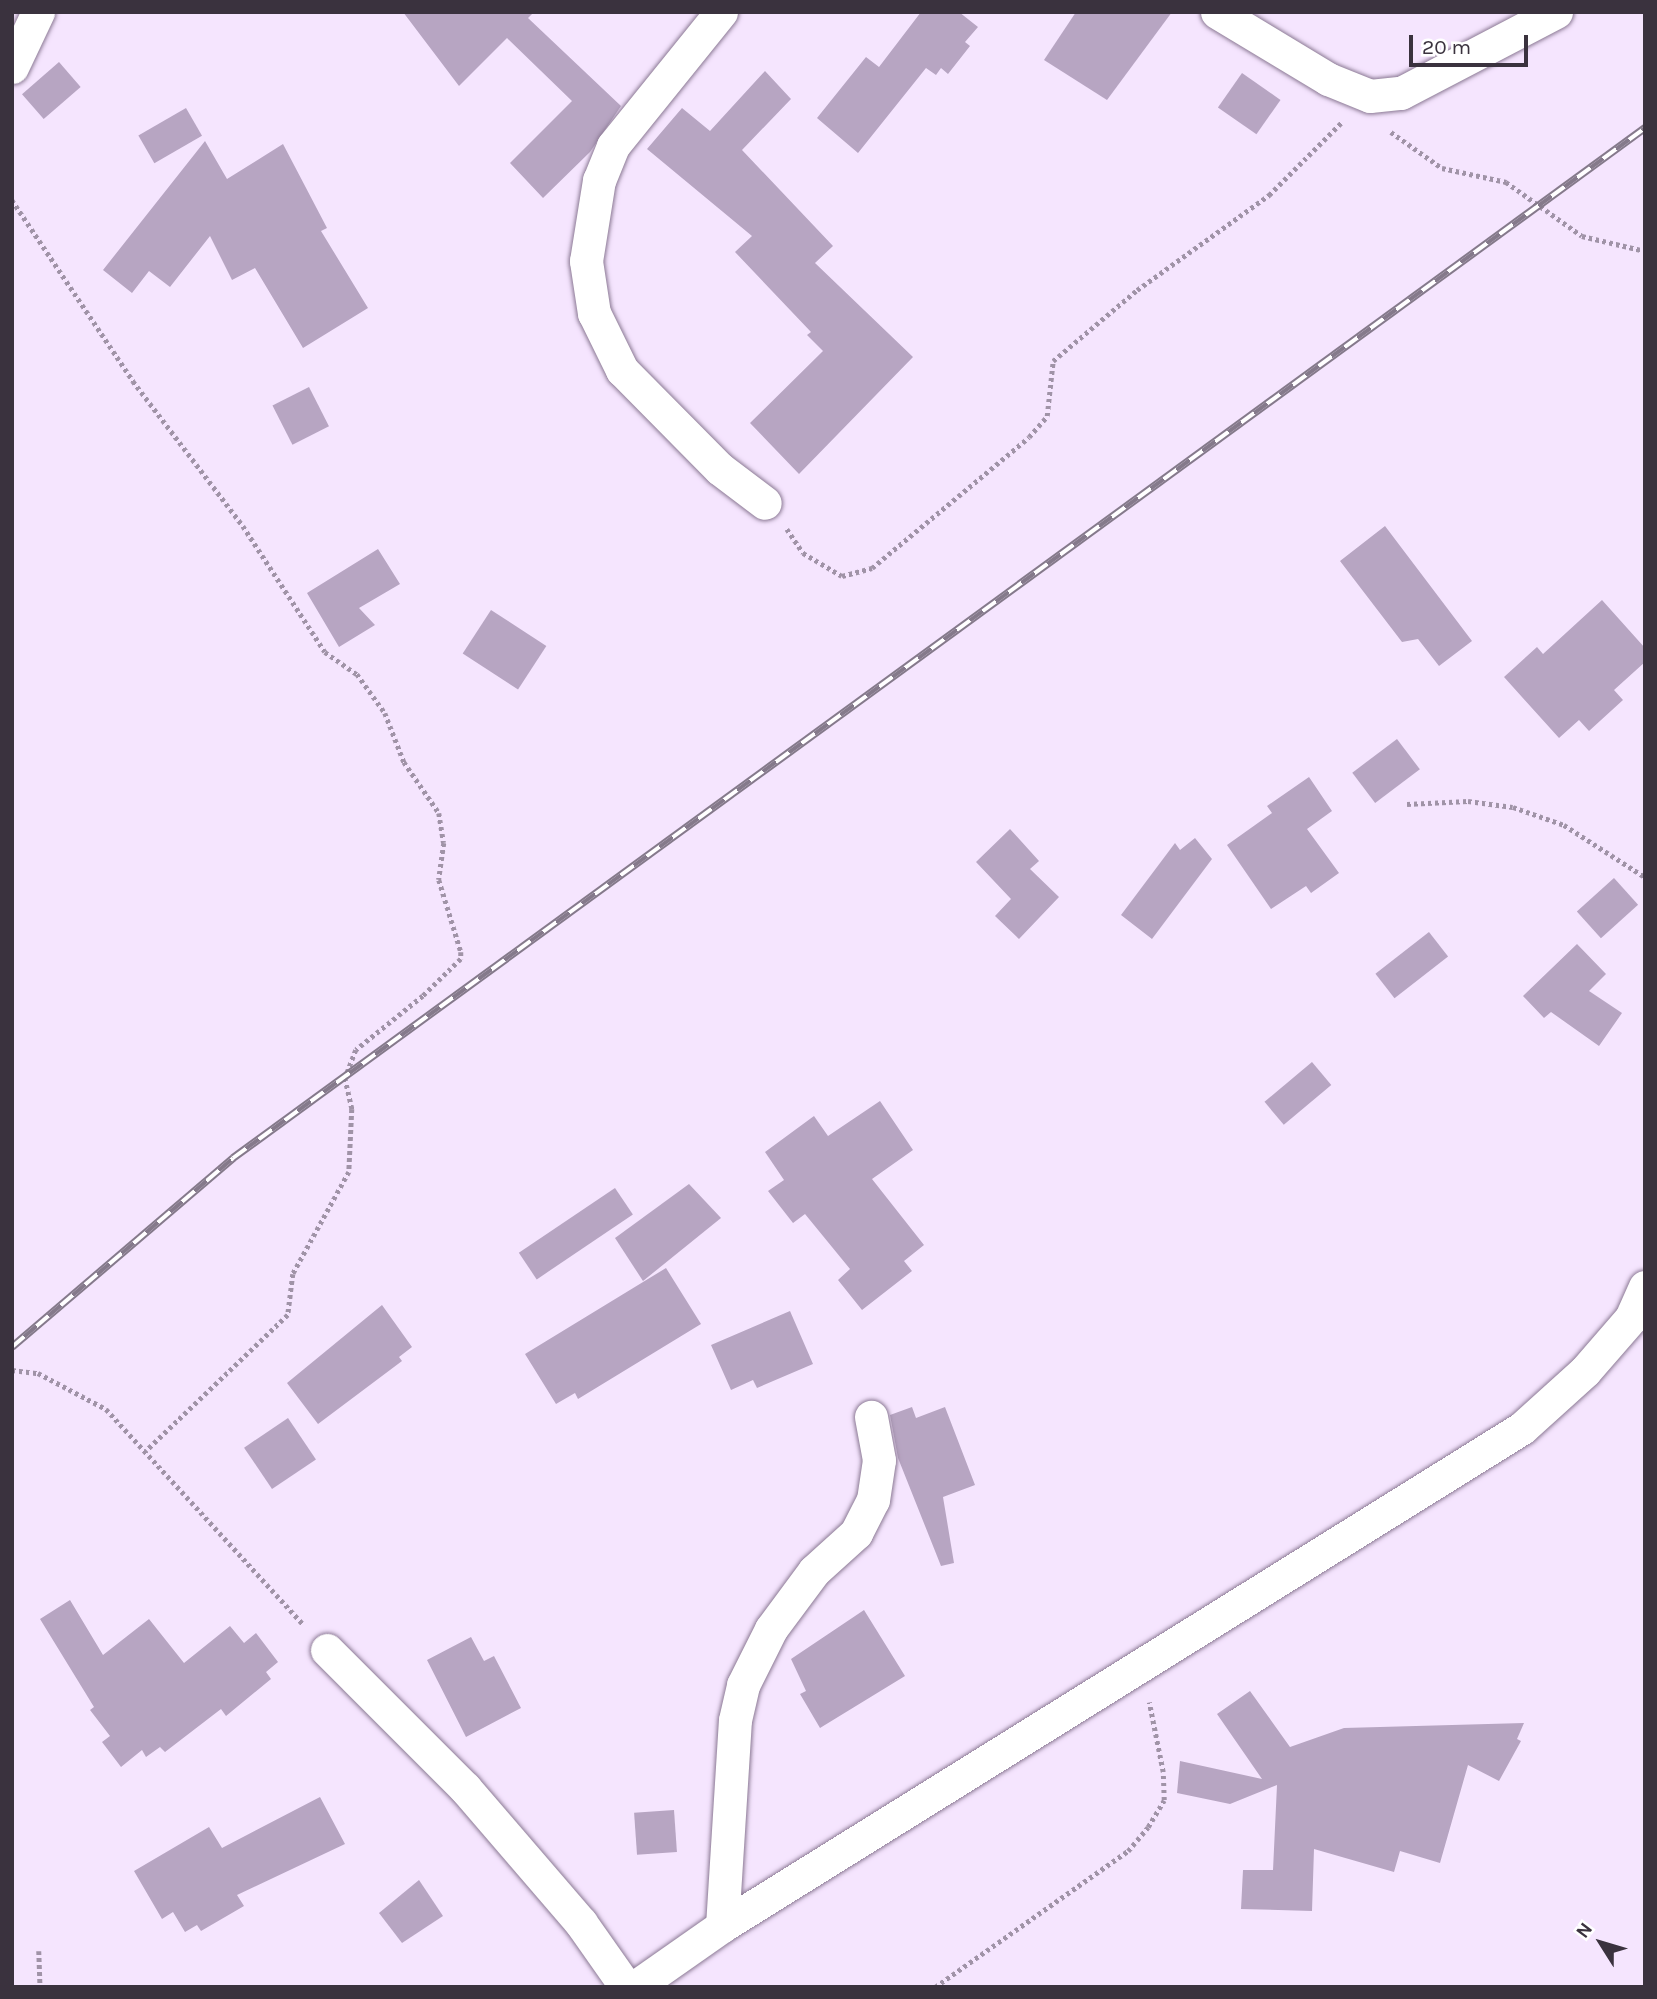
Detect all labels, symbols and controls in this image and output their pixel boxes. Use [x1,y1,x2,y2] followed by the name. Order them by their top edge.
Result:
[1412,21,1531,65] scale bar
[1422,35,1471,59] text: 20 m
[1566,1908,1636,1978] north arrow
[1571,1918,1597,1942] text: N

